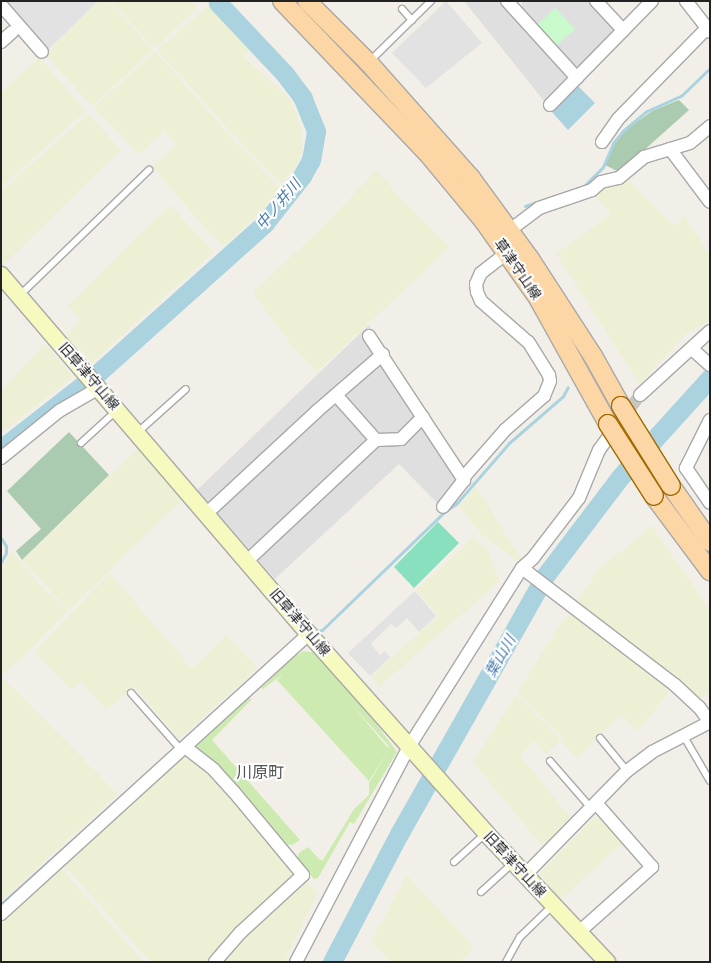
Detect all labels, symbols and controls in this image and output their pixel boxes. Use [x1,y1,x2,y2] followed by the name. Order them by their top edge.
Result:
[252,175,304,233] water label: 中ノ井川
[491,236,545,302] street label: 草津守山線
[55,339,123,413] street label: 旧草津守山線
[266,585,334,659] street label: 旧草津守山線
[481,632,519,680] water label: 葉山川
[236,762,284,782] district label: 川原町
[480,828,550,900] street label: 旧草津守山線

